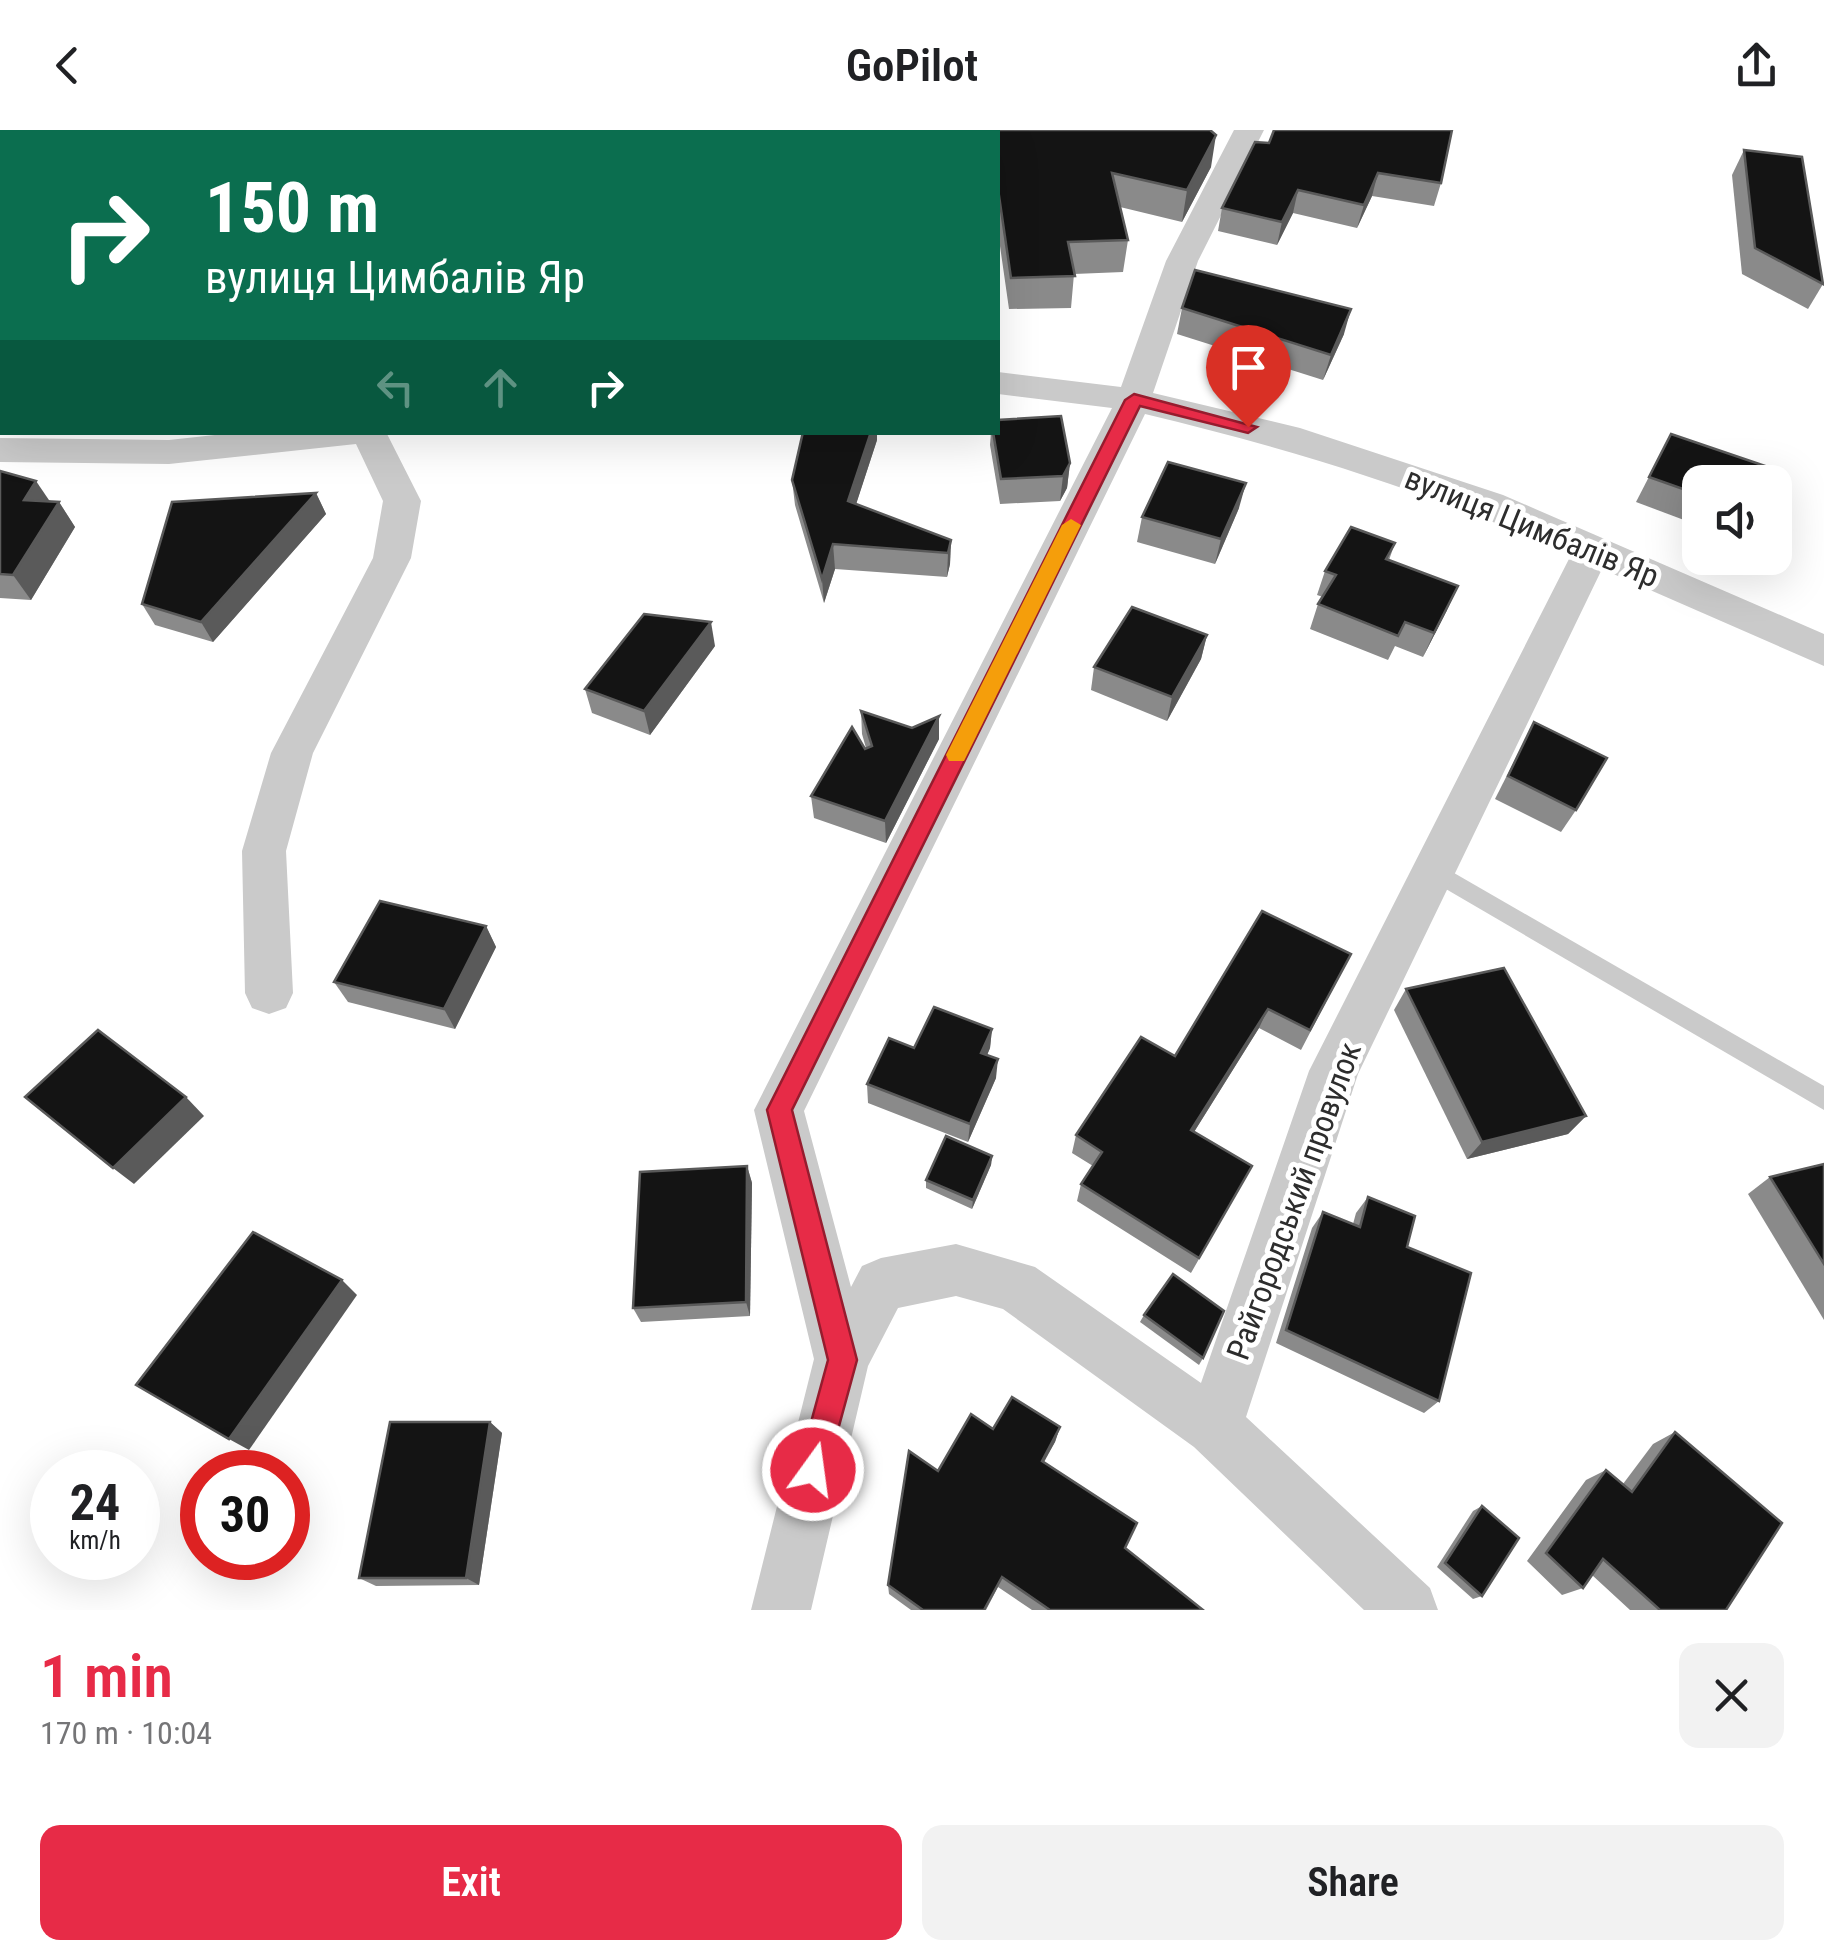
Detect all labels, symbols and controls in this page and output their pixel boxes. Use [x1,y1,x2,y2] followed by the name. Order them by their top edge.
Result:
[40,38,95,93] icon: back
[1729,38,1784,93] icon: share
[846,39,978,92] text: GoPilot
[205,167,379,249] text: 150 m
[40,170,170,300] icon: right
[205,251,585,304] text: вулиця Цимбалів Яр
[1206,325,1291,428] pin
[1221,340,1276,395] icon: arrive
[368,360,423,415] icon: left
[473,360,528,415] icon: ahead
[578,360,633,415] icon: right
[1400,459,1664,595] street label: вулиця Цимбалів Яр
[1682,465,1792,575] map controls
[1682,465,1792,575] button: sound
[1219,1037,1369,1365] street label: Райгородський провулок
[761,1418,865,1522] position arrow
[180,1450,310,1580] speed limit sign: 30
[70,1474,120,1532] text: 24
[69,1526,121,1555] text: km/h
[40,1641,173,1712] text: 1 min
[1679,1643,1784,1748] button: close
[40,1714,212,1752] text: 170 m · 10:04
[40,1825,902,1940] button: Exit
[922,1825,1784,1940] button: Share

